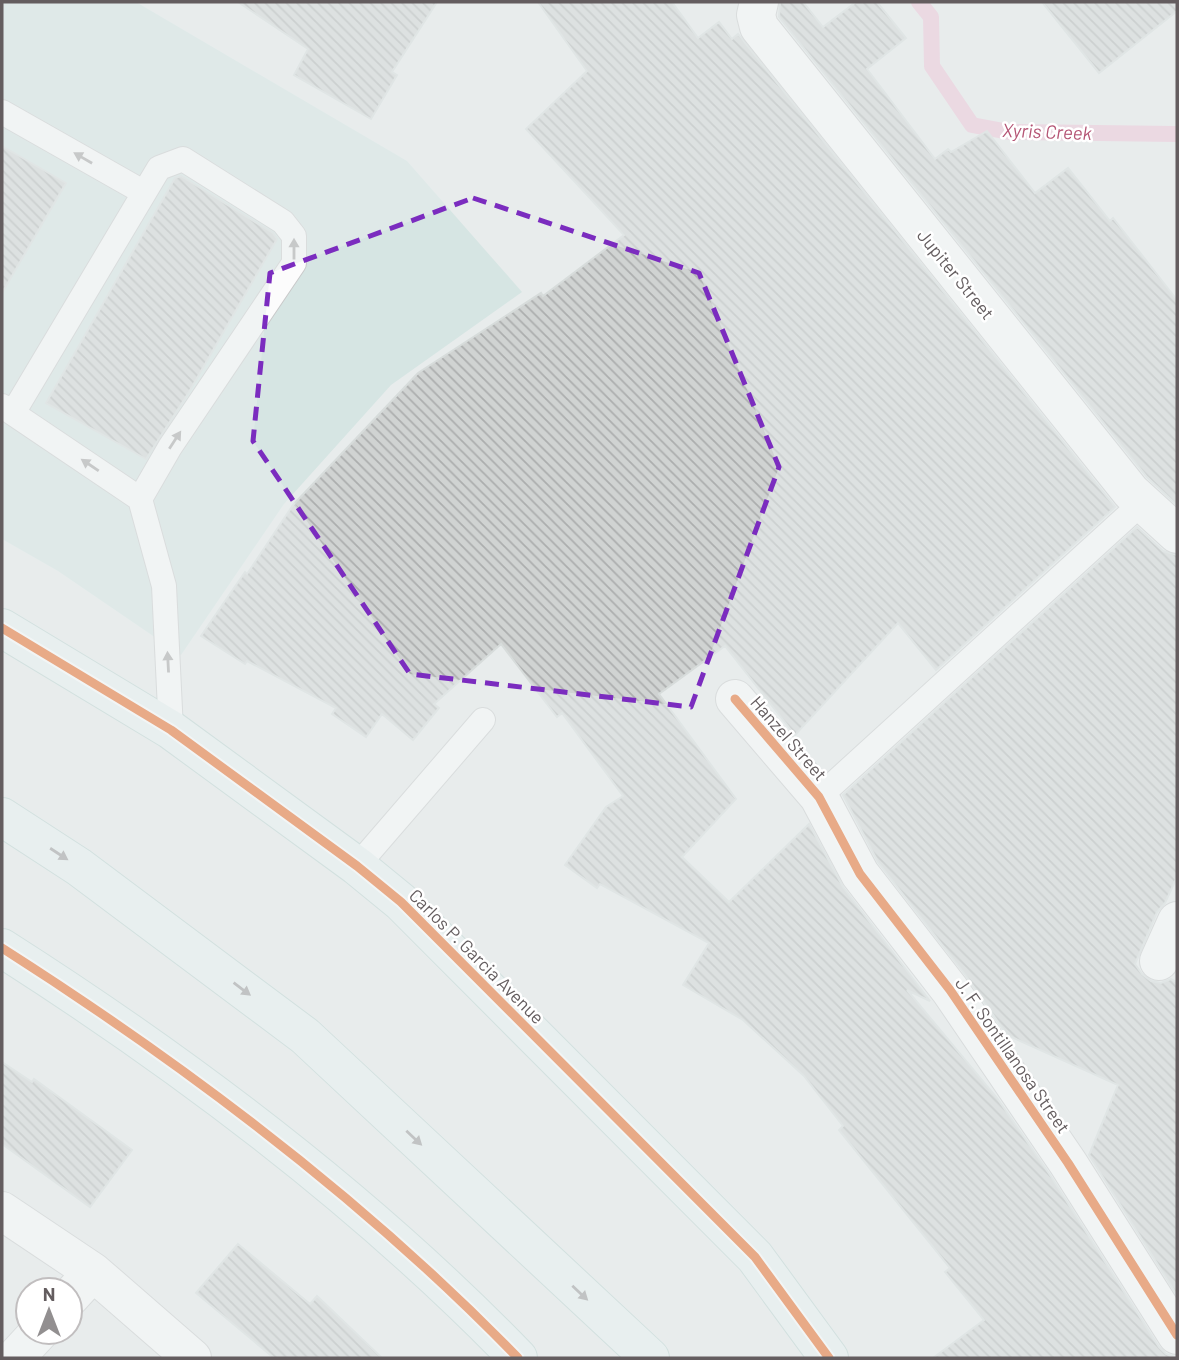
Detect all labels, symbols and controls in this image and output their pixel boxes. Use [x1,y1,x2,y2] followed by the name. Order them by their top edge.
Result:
[1002,118,1093,144] water label: Xyris Creek
[74,152,93,164] one-way arrow
[913,224,999,324] street label: Jupiter Street
[288,238,300,260] one-way arrow
[169,431,182,450] one-way arrow
[81,458,99,472] one-way arrow
[162,651,173,673] one-way arrow
[746,691,832,785] street label: Hanzel Street
[49,848,69,861] one-way arrow
[405,884,549,1028] street label: Carlos P. Garcia Avenue
[951,973,1075,1137] street label: J. F. Sontillanosa Street
[233,982,252,996] one-way arrow
[405,1129,422,1145] one-way arrow
[14,1276,84,1346] north arrow
[43,1282,55,1305] text: N
[571,1285,589,1301] one-way arrow

